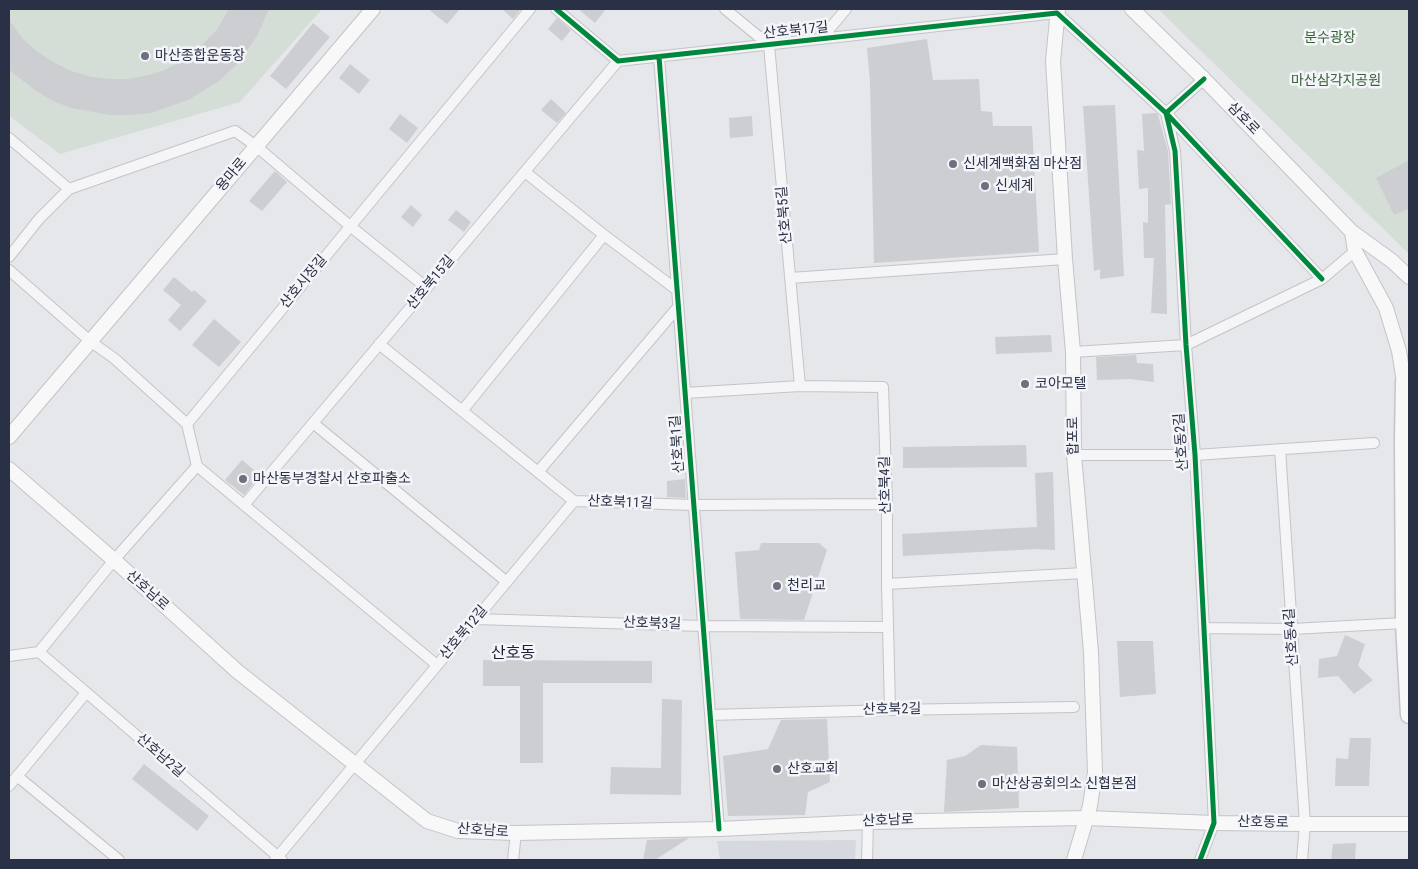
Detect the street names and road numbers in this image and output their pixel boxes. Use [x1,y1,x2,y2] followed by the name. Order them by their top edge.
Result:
[763,19,829,43] street label: 산호북17길
[1224,99,1262,139] street label: 삼호로
[213,155,251,195] street label: 용마로
[774,185,796,245] street label: 산호북5길
[277,252,331,312] street label: 산호시장길
[404,253,458,313] street label: 산호북15길
[1172,412,1192,472] street label: 산호동2길
[668,414,688,474] street label: 산호북1길
[1065,417,1083,455] street label: 합포로
[877,456,895,514] street label: 산호북4길
[587,493,653,513] street label: 산호북11길
[122,568,172,614] street label: 산호남로
[437,603,491,663] street label: 산호북12길
[1282,607,1302,667] street label: 산호동4길
[623,615,681,633] street label: 산호북3길
[863,701,921,719] street label: 산호북2길
[132,730,188,782] street label: 산호남2길
[862,812,914,830] street label: 산호남로
[1237,814,1289,832] street label: 산호동로
[457,821,509,841] street label: 산호남로

